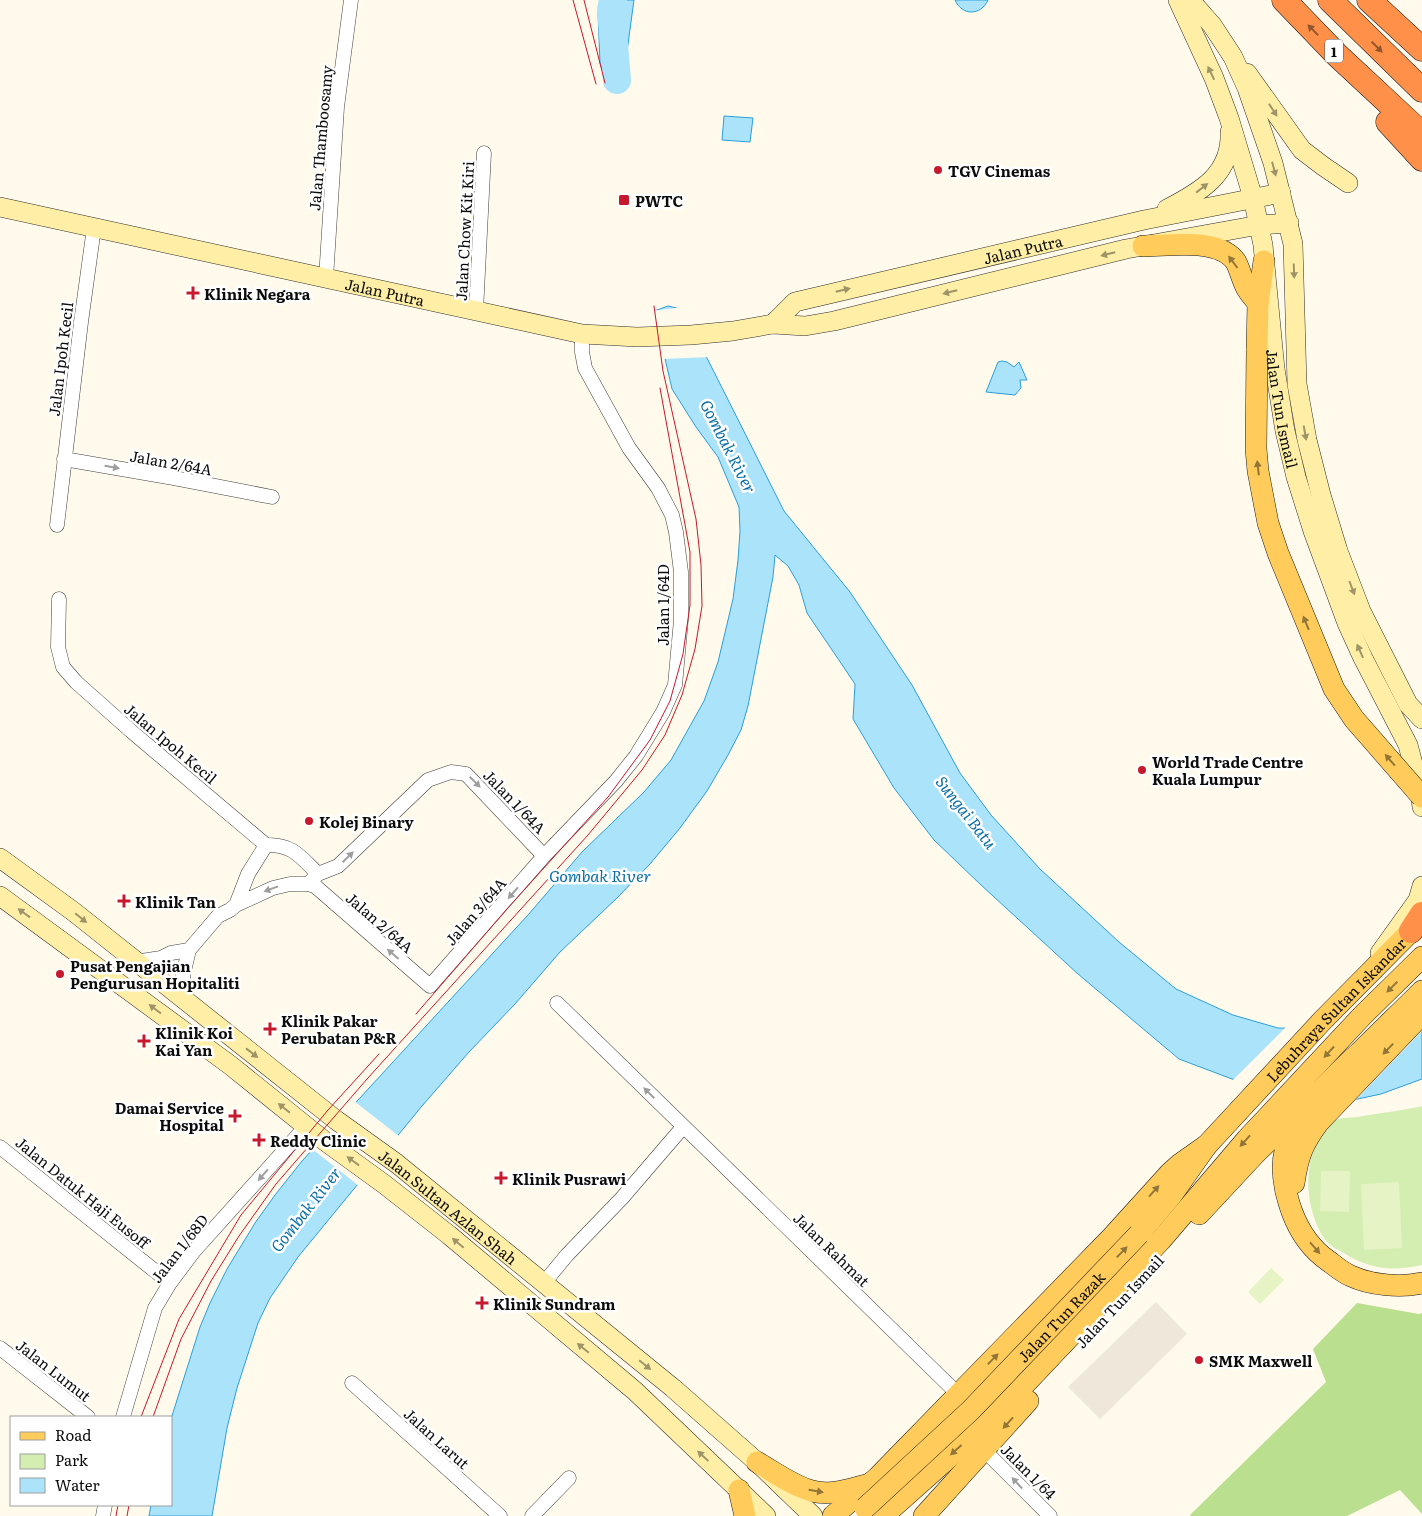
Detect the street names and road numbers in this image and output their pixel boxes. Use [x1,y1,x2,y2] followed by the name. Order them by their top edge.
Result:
[1325,40,1343,62] road number: 1
[302,64,338,212] street label: Jalan Thamboosamy
[449,161,479,301] street label: Jalan Chow Kit Kiri
[981,228,1066,269] street label: Jalan Putra
[343,271,428,311] street label: Jalan Putra
[42,301,78,417] street label: Jalan Ipoh Kecil
[1262,348,1305,470] street label: Jalan Tun Ismail
[128,443,214,481] street label: Jalan 2/64A
[651,564,674,646] street label: Jalan 1/64D
[120,697,222,789] street label: Jalan Ipoh Kecil
[478,764,552,838] street label: Jalan 1/64A
[439,872,511,950] street label: Jalan 3/64A
[341,886,419,958] street label: Jalan 2/64A
[1260,932,1411,1087] street label: Lebuhraya Sultan Iskandar
[11,1131,156,1254] street label: Jalan Datuk Haji Eusoff
[374,1143,523,1269] street label: Jalan Sultan Azlan Shah
[789,1207,875,1291] street label: Jalan Rahmat
[145,1209,213,1287] street label: Jalan 1/68D
[1069,1249,1169,1353] street label: Jalan Tun Ismail
[1011,1265,1110,1367] street label: Jalan Tun Razak
[12,1333,96,1407] street label: Jalan Lumut
[399,1402,475,1474] street label: Jalan Larut
[996,1438,1062,1504] street label: Jalan 1/64

